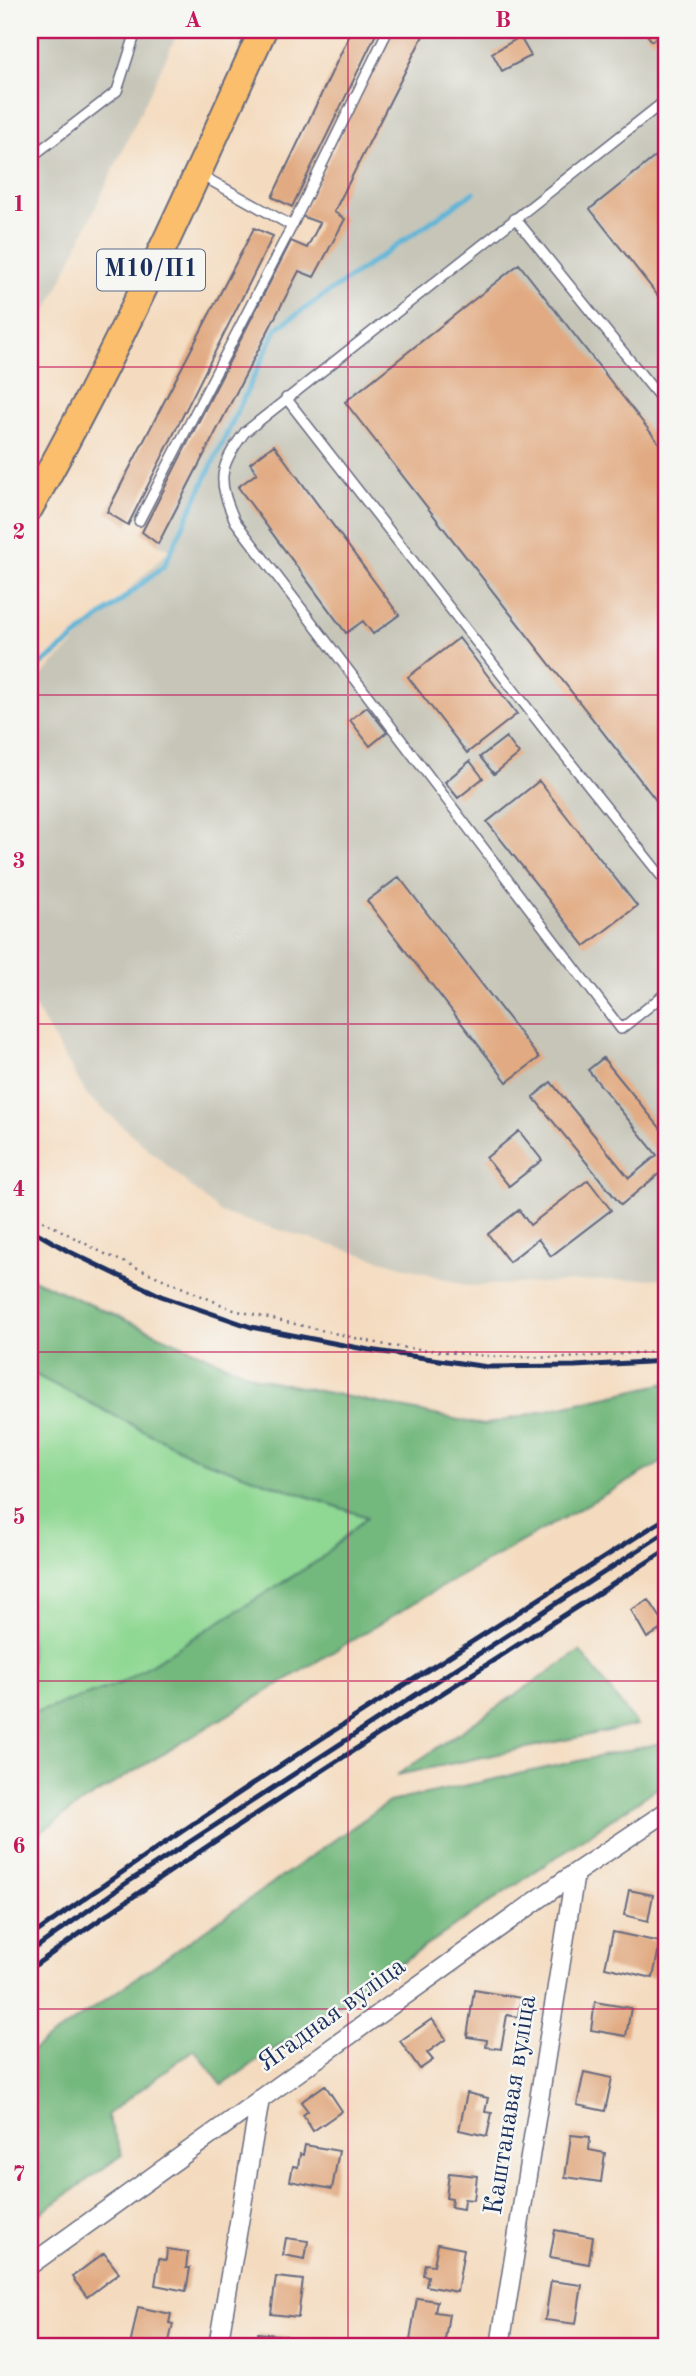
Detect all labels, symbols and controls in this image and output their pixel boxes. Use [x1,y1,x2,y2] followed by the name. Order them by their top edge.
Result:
[184,9,202,32] text: A
[495,9,511,32] text: B
[12,193,26,216] text: 1
[97,249,205,290] road number: М10/П1
[12,521,26,544] text: 2
[12,850,26,873] text: 3
[12,1178,26,1201] text: 4
[12,1506,26,1529] text: 5
[12,1835,26,1858] text: 6
[253,1953,411,2077] street label: Ягадная вуліца
[481,1993,541,2217] street label: Каштанавая вуліца
[12,2163,26,2186] text: 7

